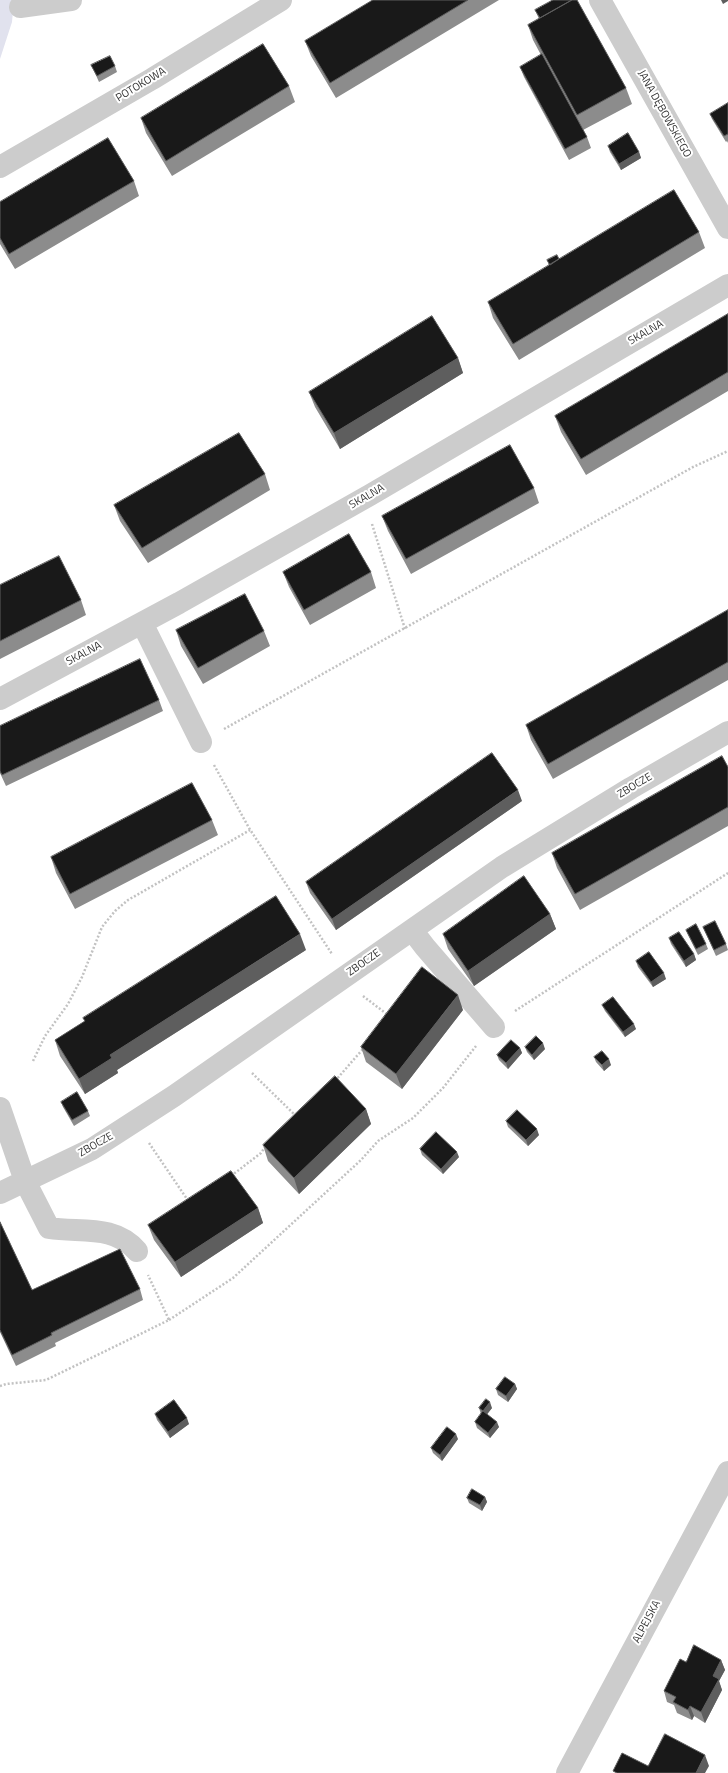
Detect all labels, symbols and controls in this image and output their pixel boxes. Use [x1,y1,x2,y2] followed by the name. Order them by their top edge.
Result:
[114,65,168,105] street label: POTOKOWA
[634,68,694,160] street label: JANA DĘBOWSKIEGO
[626,318,666,348] street label: SKALNA
[347,482,387,512] street label: SKALNA
[64,639,104,669] street label: SKALNA
[615,771,655,801] street label: ZBOCZE
[345,947,383,979] street label: ZBOCZE
[76,1130,116,1160] street label: ZBOCZE
[630,1598,664,1646] street label: ALPEJSKA

